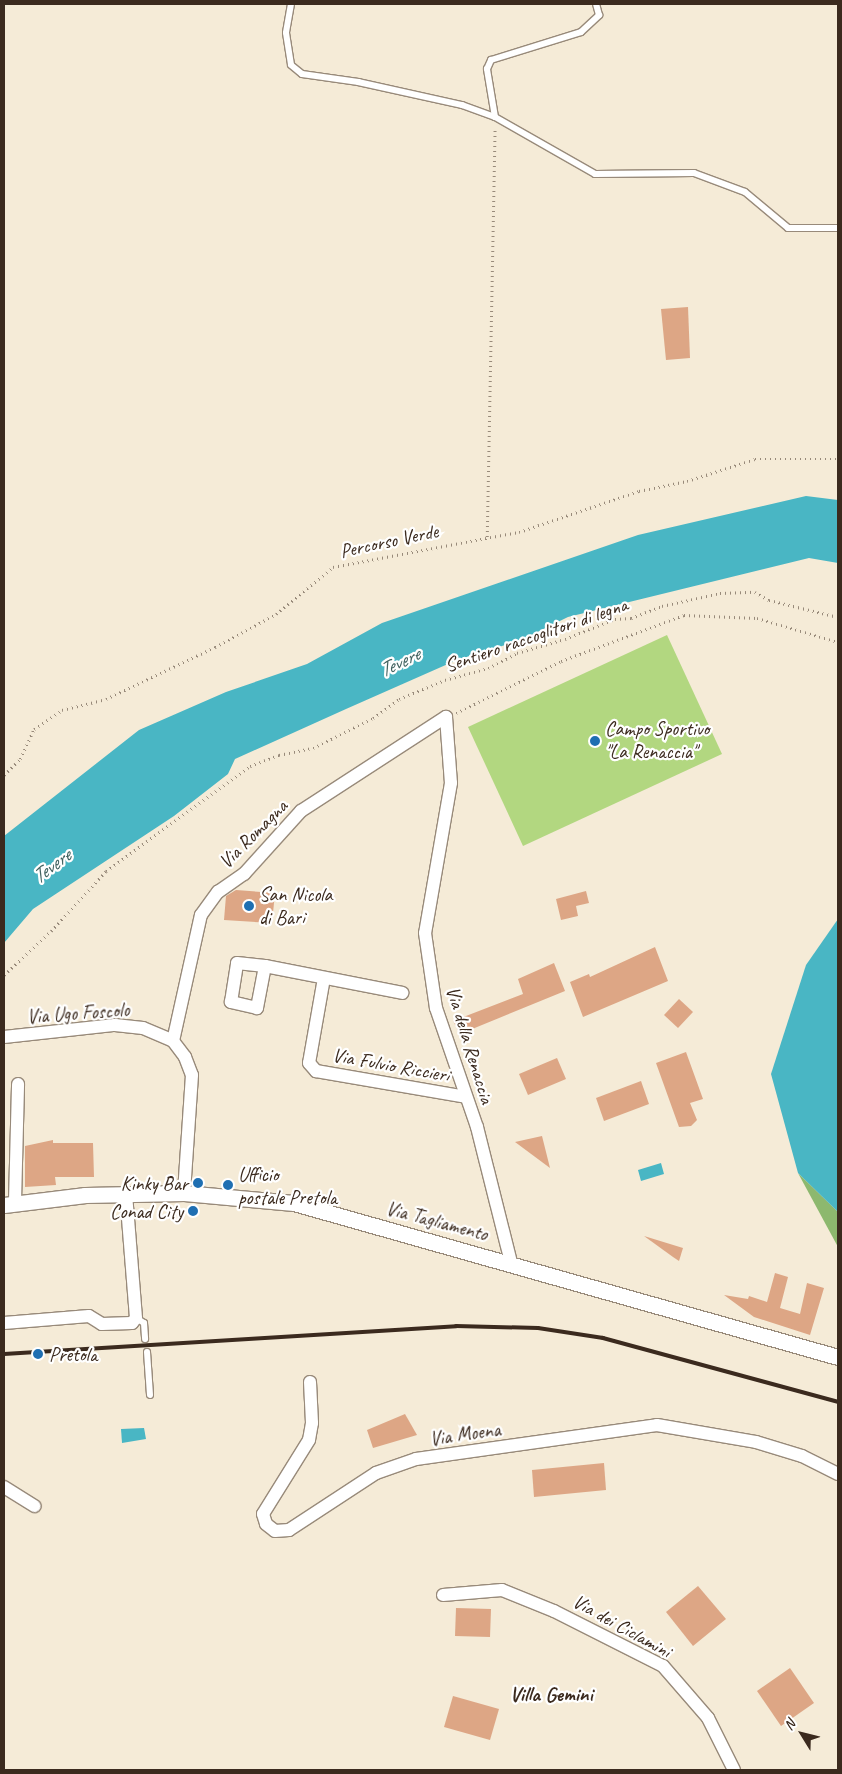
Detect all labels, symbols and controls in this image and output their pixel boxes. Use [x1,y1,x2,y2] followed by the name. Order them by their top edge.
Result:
[338,519,440,563] street label: Percorso Verde
[441,592,631,678] street label: Sentiero raccoglitori di legna
[374,641,424,683] water label: Tevere
[605,717,709,764] place label: Campo Sportivo "La Renaccia"
[589,735,601,747] marker: Campo Sportivo "La Renaccia"
[214,795,292,873] street label: Via Romagna
[26,843,76,889] water label: Tevere
[259,882,333,929] place label: San Nicola di Bari
[243,900,255,912] marker: San Nicola di Bari
[441,983,499,1107] street label: Via della Renaccia
[26,997,130,1029] street label: Via Ugo Foscolo
[331,1043,451,1087] street label: Via Fulvio Riccieri
[238,1162,337,1209] place label: Ufficio postale Pretola
[120,1171,188,1195] place label: Kinky Bar
[192,1177,204,1189] marker: Kinky Bar
[222,1179,234,1191] marker: Ufficio postale Pretola
[383,1196,491,1246] street label: Via Tagliamento
[110,1199,183,1223] place label: Conad City
[187,1205,199,1217] marker: Conad City
[49,1342,97,1366] place label: Pretola
[31,1347,45,1361] marker: Pretola
[428,1417,502,1451] street label: Via Moena
[569,1589,675,1663] street label: Via dei Ciclamini
[510,1681,592,1707] district label: Villa Gemini
[777,1709,827,1759] north arrow
[780,1716,799,1733] text: N

